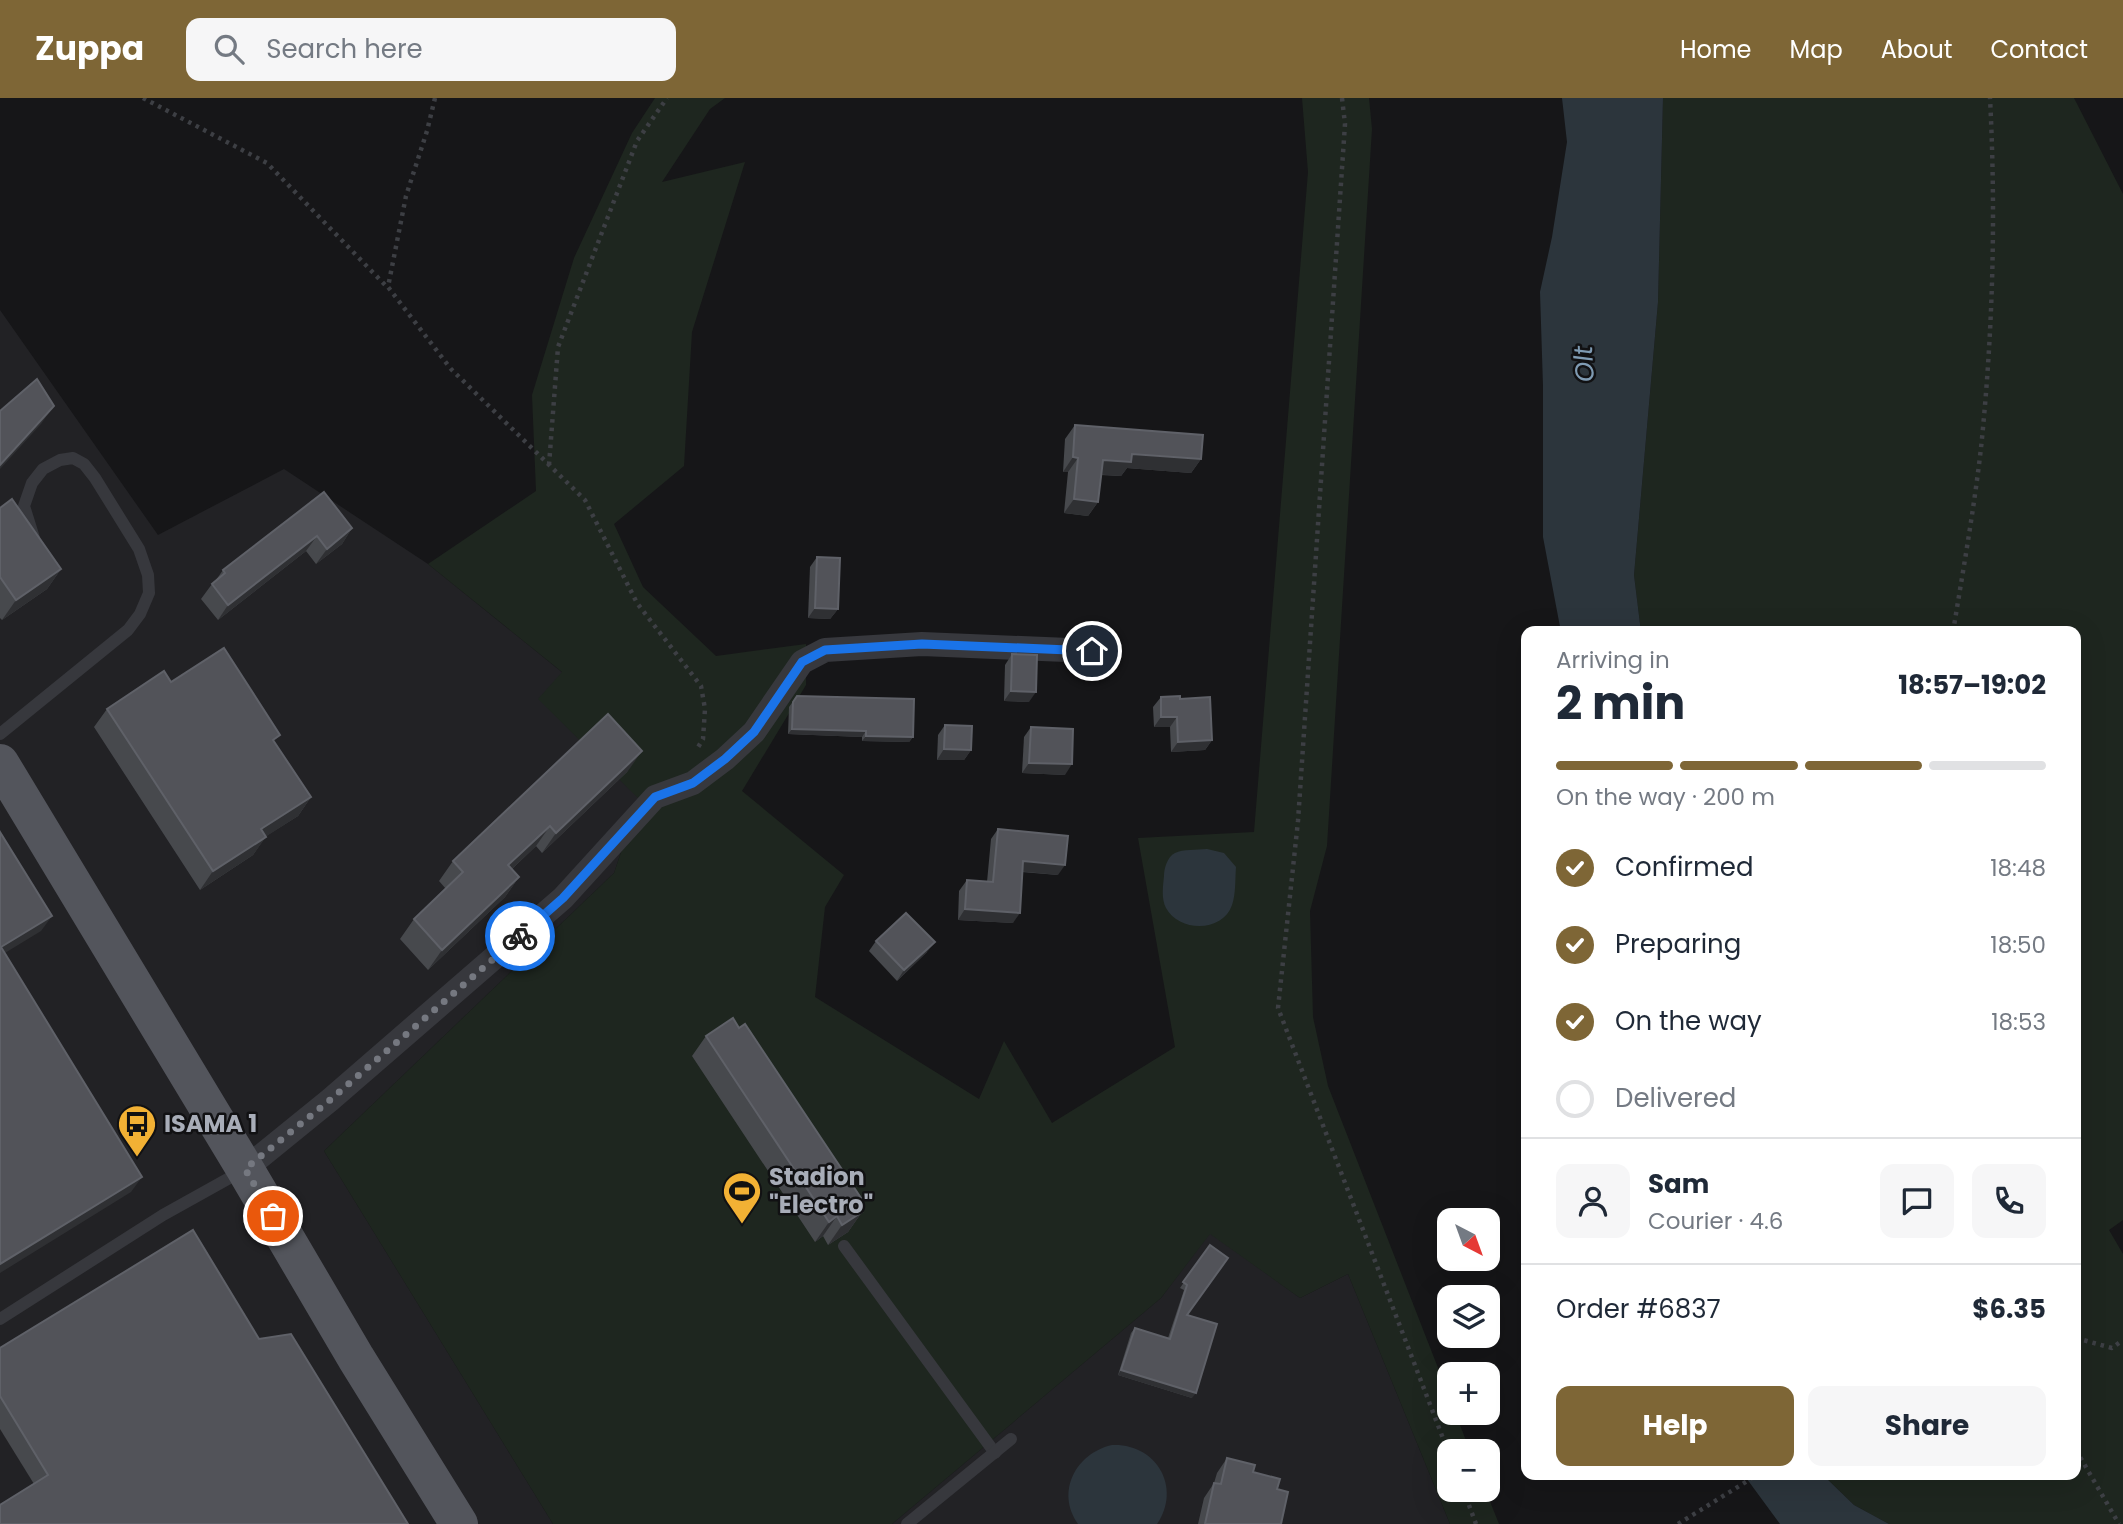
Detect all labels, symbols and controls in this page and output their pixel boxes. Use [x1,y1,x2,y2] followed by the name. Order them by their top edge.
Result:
[186,18,676,81] search box
[35,25,144,72] text: Zuppa
[210,30,248,68] icon: search
[266,31,423,67] text: Search here
[1680,33,1752,66] text: Home
[1790,33,1843,66] text: Map
[1881,33,1952,66] text: About
[1990,33,2088,66] text: Contact
[1565,344,1603,383] water label: Olt
[1062,621,1122,681] pin
[1073,632,1111,670] icon: home
[1556,644,1670,676] text: Arriving in
[1898,667,2046,703] text: 18:57–19:02
[1556,671,1685,735] text: 2 min
[1556,781,1775,813] text: On the way · 200 m
[1556,849,1594,887] icon: check
[1615,849,1753,885] text: Confirmed
[1990,852,2046,884] text: 18:48
[485,901,555,971] courier
[501,917,539,955] icon: bike
[1556,926,1594,964] icon: check
[1615,926,1741,962] text: Preparing
[1990,929,2046,961] text: 18:50
[1556,1003,1594,1041] icon: check
[1615,1003,1762,1039] text: On the way
[1991,1006,2046,1038] text: 18:53
[1615,1080,1736,1116] text: Delivered
[116,1103,158,1158] bus stop icon: ISAMA 1
[164,1107,257,1140] place label: ISAMA 1
[769,1160,873,1221] place label: Stadion "Electro"
[1556,1164,1630,1238] button: person
[1880,1164,1954,1238] button: chat
[1972,1164,2046,1238] button: phone
[1648,1166,1709,1202] text: Sam
[721,1170,763,1225] sports icon: Stadion "Electro"
[243,1186,303,1246] pin
[254,1197,292,1235] icon: bag
[1648,1205,1783,1237] text: Courier · 4.6
[1437,1208,1500,1270] north arrow
[1437,1208,1500,1502] map controls
[1437,1285,1500,1348] button: layers
[1556,1291,1721,1327] text: Order #6837
[1972,1291,2046,1327] text: $6.35
[1437,1362,1500,1425] button: +
[1556,1386,1794,1466] button: Help
[1808,1386,2046,1466] button: Share
[1437,1439,1500,1502] button: −

